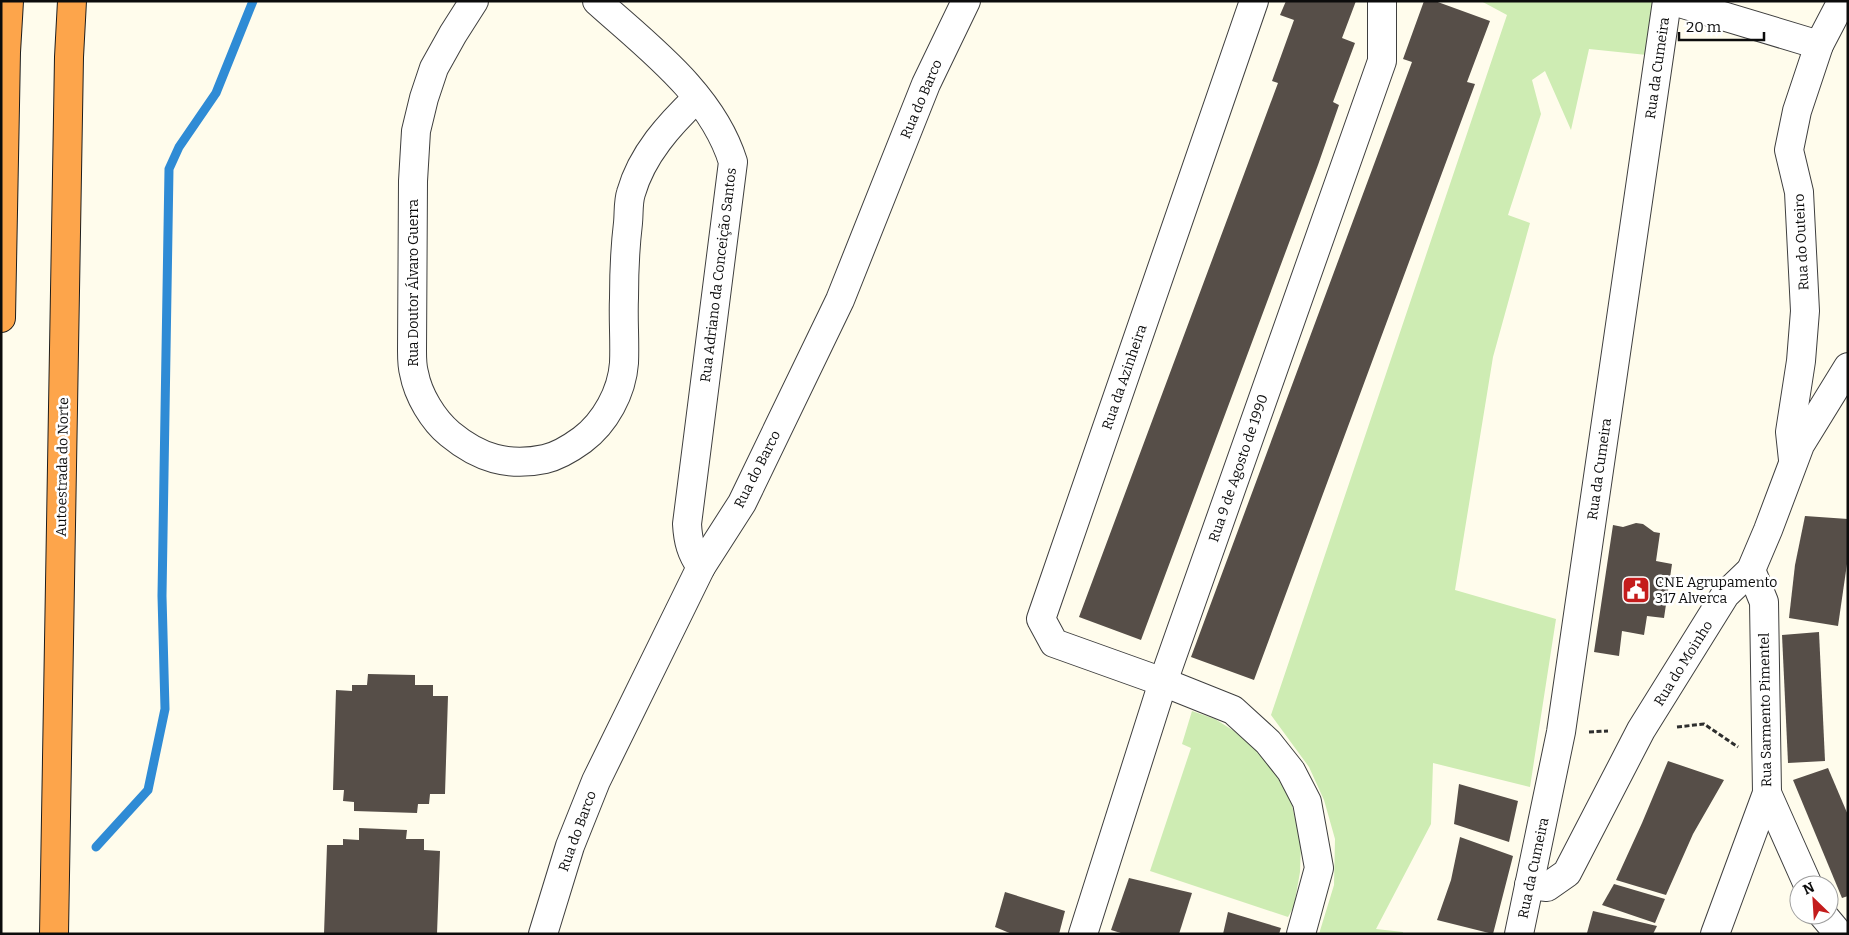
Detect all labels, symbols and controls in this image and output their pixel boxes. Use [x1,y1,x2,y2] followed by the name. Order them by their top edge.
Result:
[1679,10,1764,42] scale bar
[1642,16,1673,120] street label: Rua da Cumeira
[1686,18,1722,36] text: 20 m
[897,57,946,141] street label: Rua do Barco
[697,167,740,383] street label: Rua Adriano da Conceição Santos
[1790,193,1813,291] street label: Rua do Outeiro
[404,199,422,367] street label: Rua Doutor Álvaro Guerra
[1099,322,1151,432] street label: Rua da Azinheira
[1205,392,1272,544] street label: Rua 9 de Agosto de 1990
[53,397,72,537] street label: Autoestrada do Norte
[1584,417,1615,521] street label: Rua da Cumeira
[731,428,784,511] street label: Rua do Barco
[1655,574,1777,607] place label: CNE Agrupamento 317 Alverca
[1621,575,1651,605] public building icon: CNE Agrupamento 317 Alverca
[1650,617,1716,709] street label: Rua do Moinho
[1756,633,1775,787] street label: Rua Sarmento Pimentel
[555,789,600,874] street label: Rua do Barco
[1515,816,1553,920] street label: Rua da Cumeira
[1789,875,1839,925] north arrow
[1800,879,1817,899] text: N

